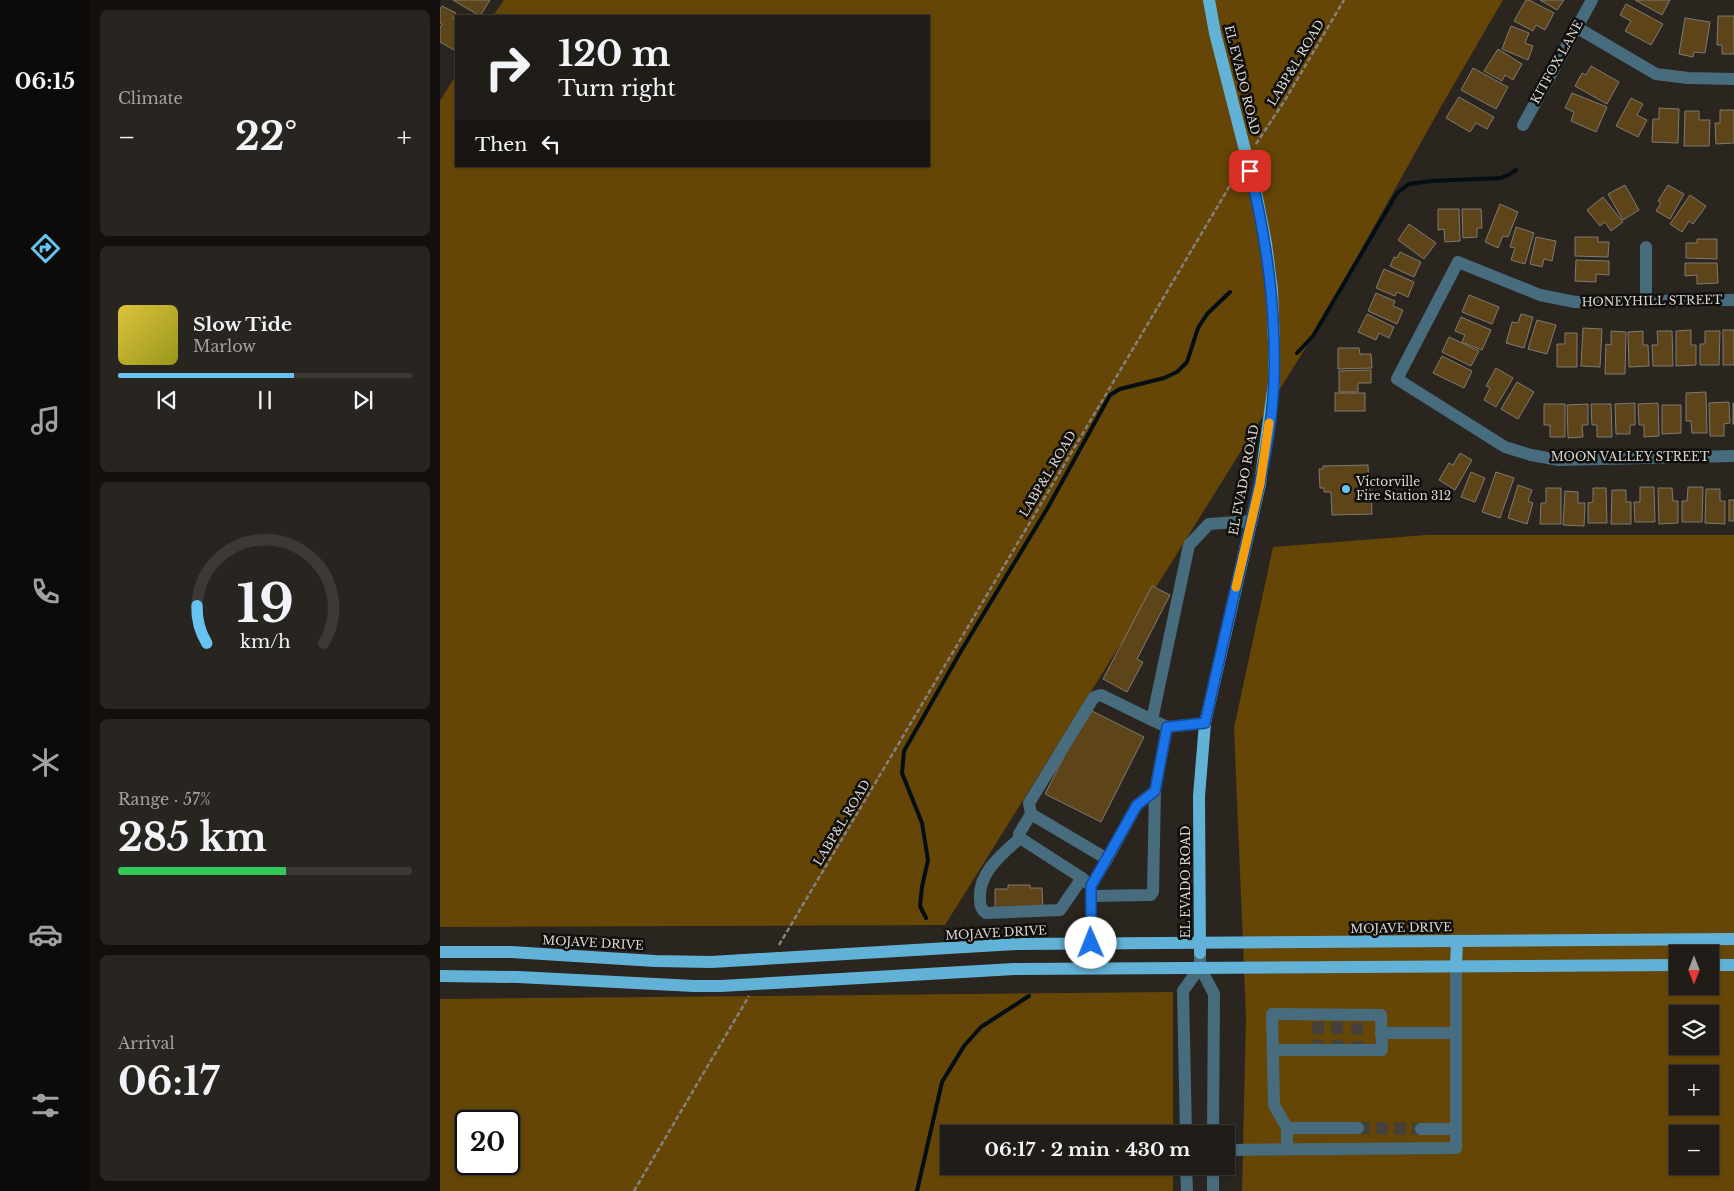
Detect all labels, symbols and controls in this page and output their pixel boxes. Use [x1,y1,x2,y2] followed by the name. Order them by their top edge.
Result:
[1264,17,1327,108] street label: LABP&L ROAD
[1527,17,1586,106] street label: KITFOX LANE
[1222,23,1263,136] street label: EL EVADO ROAD
[558,32,671,75] text: 120 m
[475,35,540,100] icon: right
[15,68,75,95] text: 06:15
[558,75,676,102] text: Turn right
[118,88,183,108] text: Climate
[235,113,297,160] text: 22°
[118,120,136,155] text: −
[397,120,412,155] text: +
[537,130,565,158] icon: left
[475,133,527,156] text: Then
[1229,150,1271,192] pin
[1236,157,1264,185] icon: arrive
[28,231,63,266] icon: directions
[1581,292,1723,309] street label: HONEYHILL STREET
[193,313,292,336] text: Slow Tide
[193,336,256,356] text: Marlow
[153,386,181,414] icon: previous
[251,386,279,414] icon: pause
[349,386,377,414] icon: next
[28,403,63,438] icon: music
[1225,423,1262,537] street label: EL EVADO ROAD
[1016,428,1079,519] street label: LABP&L ROAD
[1551,449,1710,464] street label: MOON VALLEY STREET
[1355,474,1451,503] place label: Victorville Fire Station 312
[1340,483,1352,495] marker: Victorville Fire Station 312
[236,572,294,636] text: 19
[28,574,63,609] icon: phone
[240,631,290,653] text: km/h
[28,745,63,780] icon: climate
[810,777,873,868] street label: LABP&L ROAD
[118,789,211,809] text: Range · 57%
[118,814,267,861] text: 285 km
[1178,826,1193,938] street label: EL EVADO ROAD
[1064,916,1116,968] position arrow
[28,917,63,952] icon: car
[1350,919,1452,936] street label: MOJAVE DRIVE
[945,922,1047,943] street label: MOJAVE DRIVE
[542,932,644,953] street label: MOJAVE DRIVE
[1669,945,1719,995] north arrow
[1669,945,1719,1175] map controls
[1669,1005,1719,1055] button: layers
[118,1033,175,1053] text: Arrival
[118,1058,219,1105] text: 06:17
[1669,1065,1719,1115] button: +
[28,1088,63,1123] icon: filters
[455,1110,520,1175] speed limit sign: 20
[1669,1125,1719,1175] button: −
[985,1138,1190,1161] text: 06:17 · 2 min · 430 m

